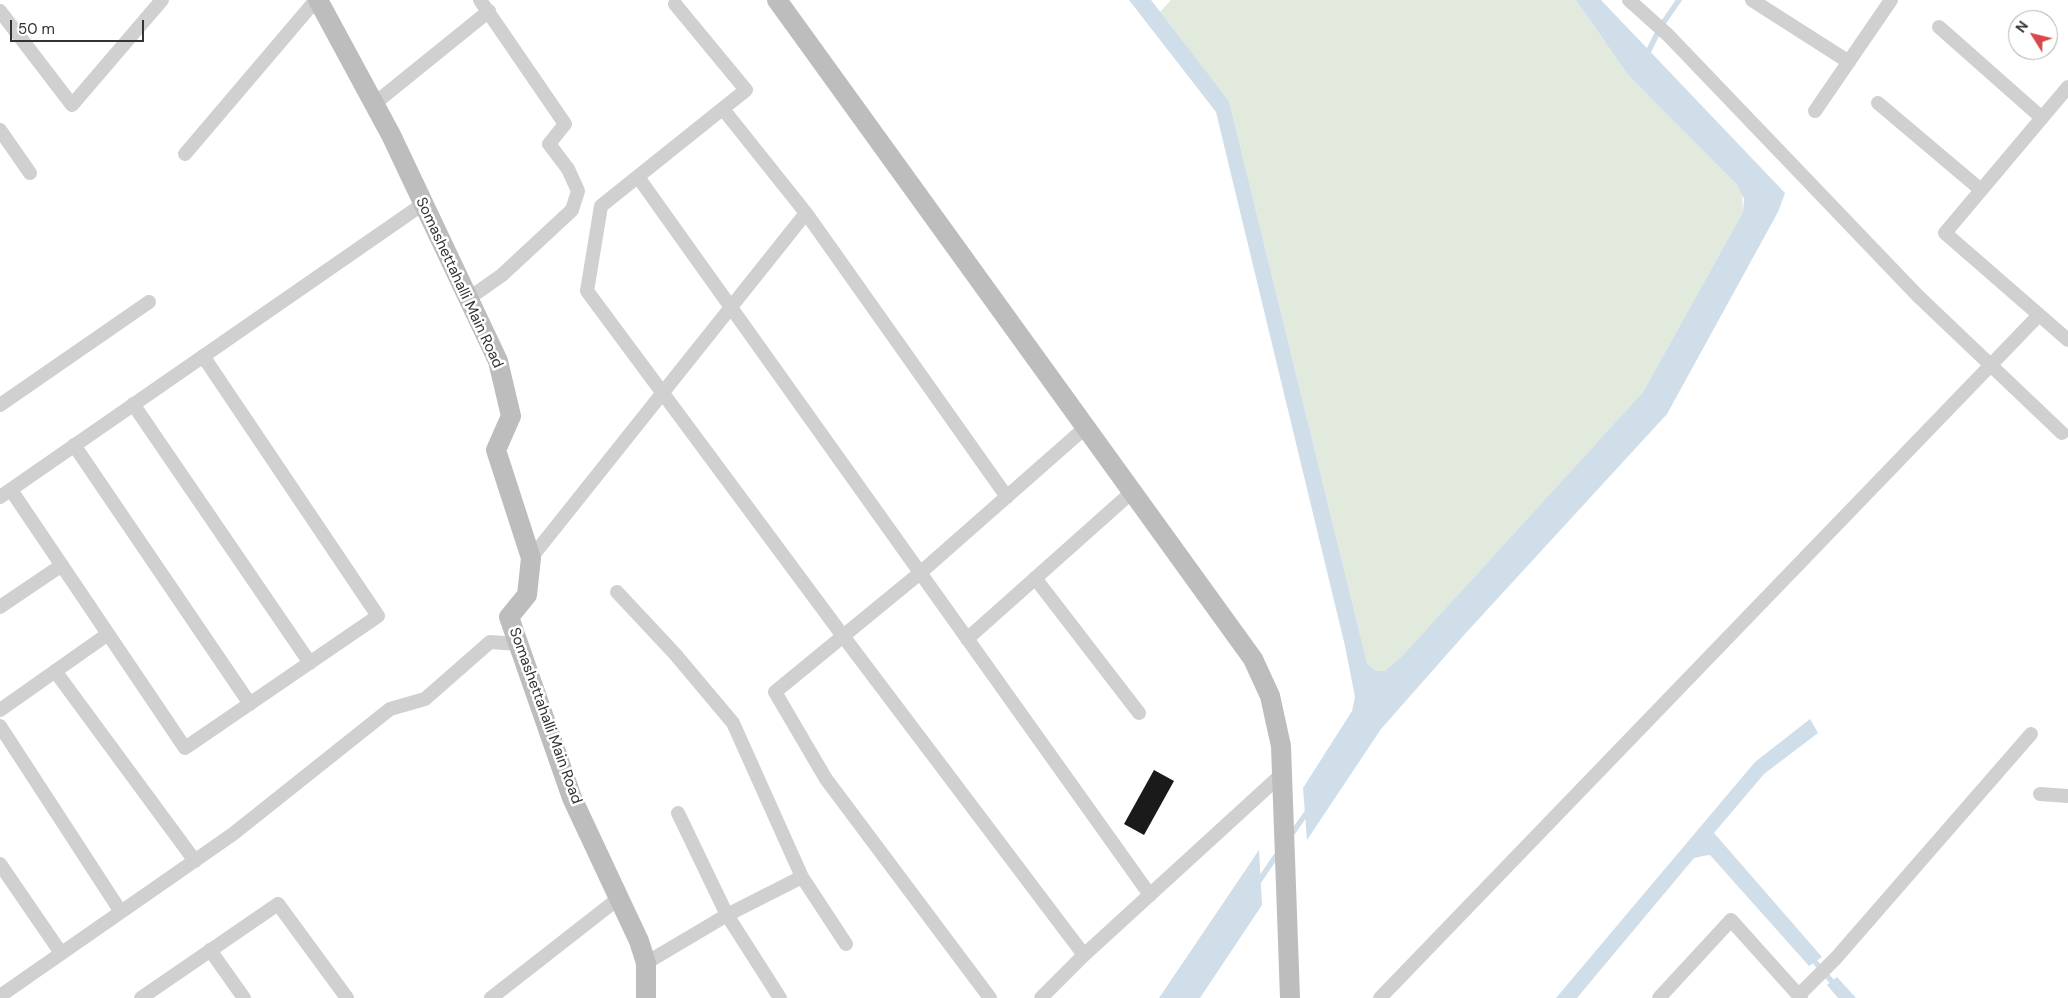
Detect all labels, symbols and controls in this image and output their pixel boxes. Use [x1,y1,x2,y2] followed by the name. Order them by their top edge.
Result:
[12,10,146,42] scale bar
[2008,10,2058,60] north arrow
[2011,17,2032,36] text: N
[18,19,55,39] text: 50 m
[411,195,507,371] street label: Somashettahalli Main Road
[505,625,585,807] street label: Somashettahalli Main Road

